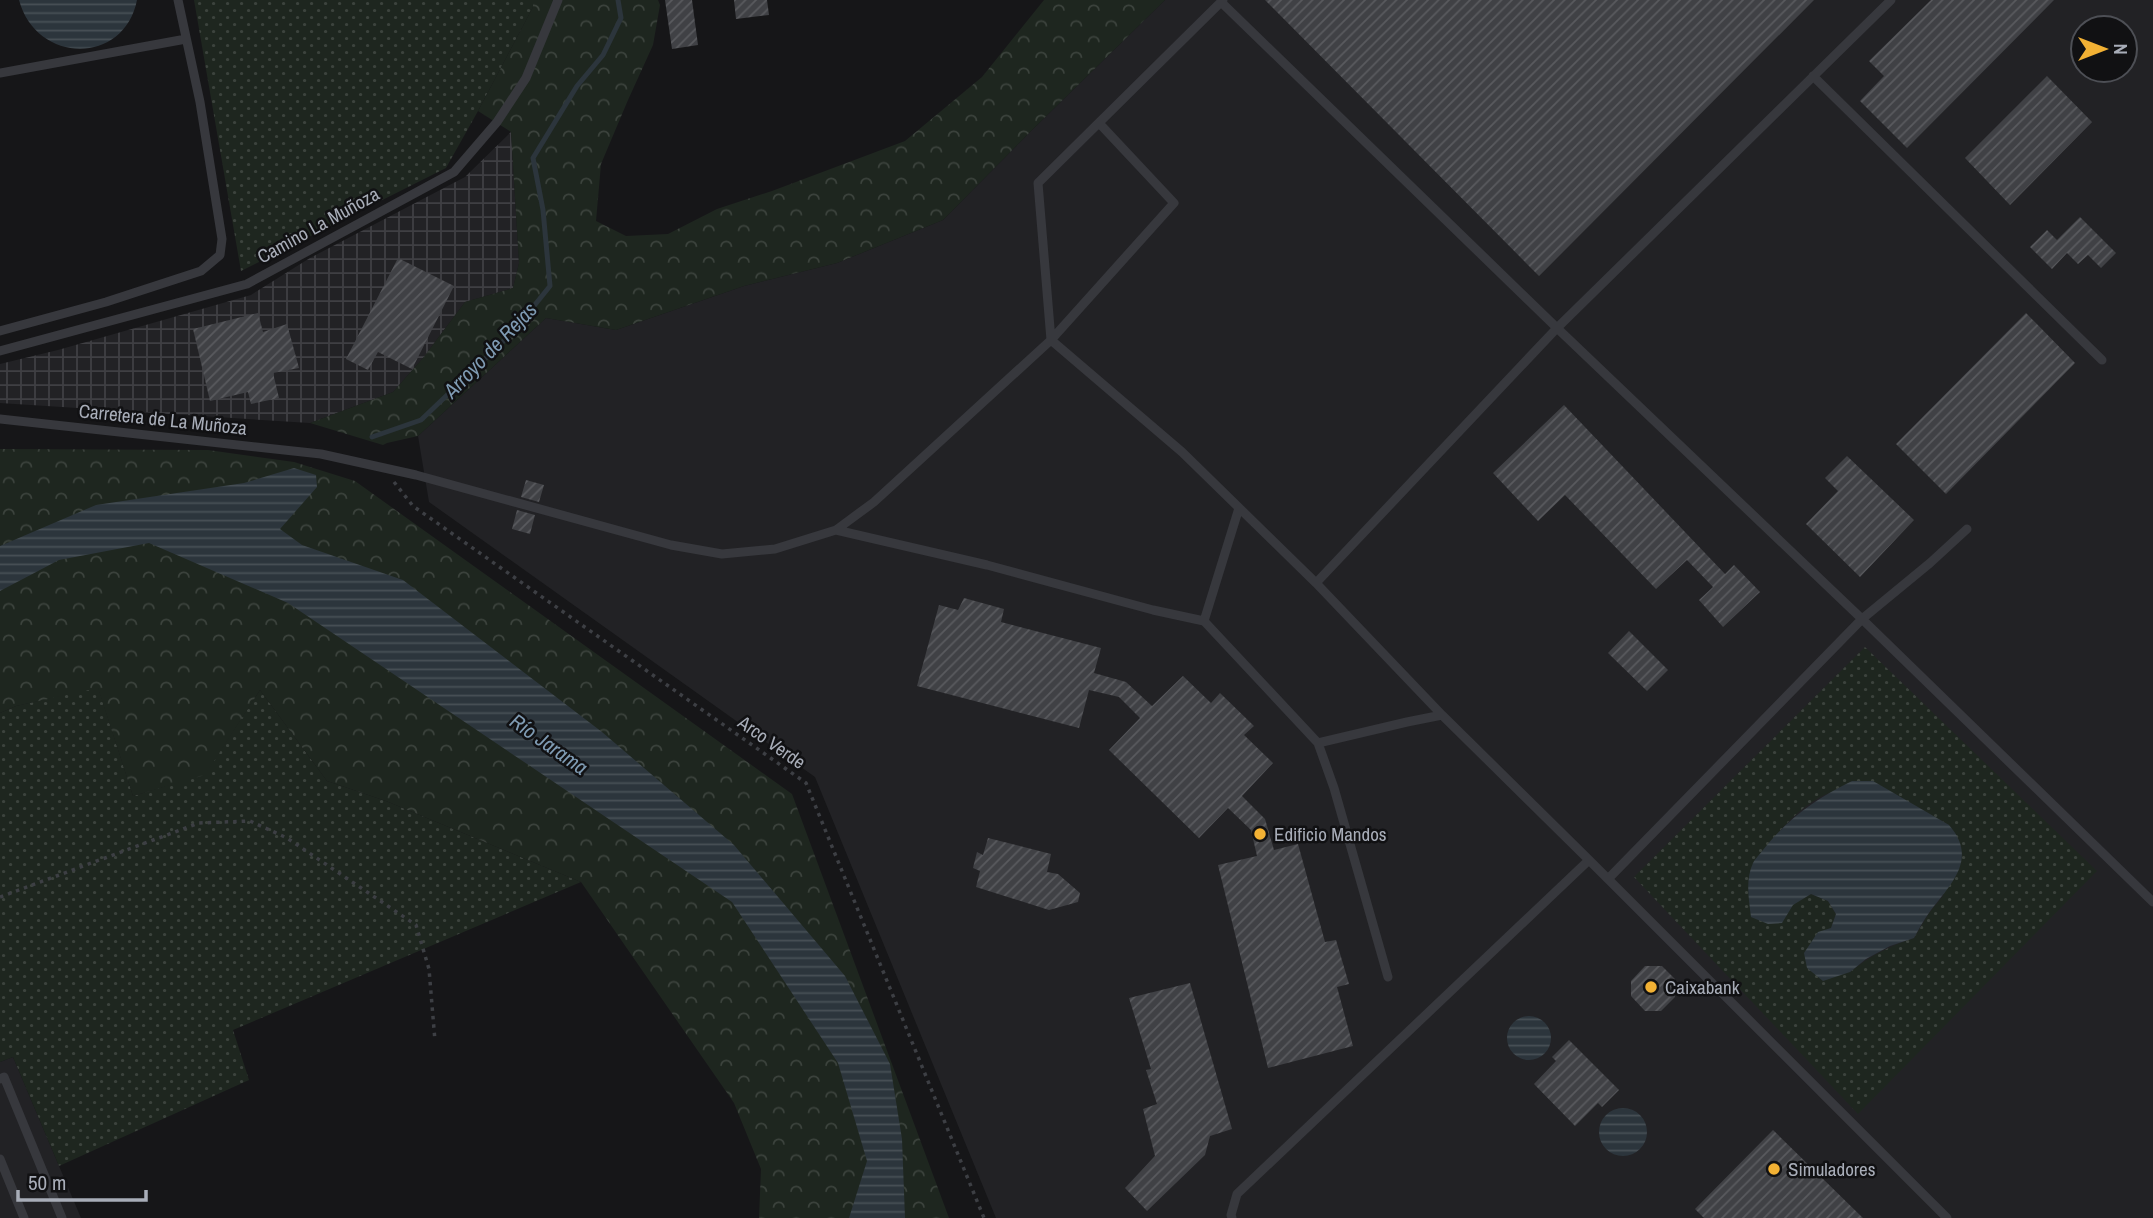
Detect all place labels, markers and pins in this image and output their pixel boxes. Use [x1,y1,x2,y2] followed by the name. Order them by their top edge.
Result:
[1274,821,1387,847] place label: Edificio Mandos
[1252,826,1268,842] marker: Edificio Mandos
[1665,974,1740,1000] place label: Caixabank
[1643,979,1659,995] marker: Caixabank
[1788,1156,1876,1182] place label: Simuladores
[1766,1161,1782,1177] marker: Simuladores

